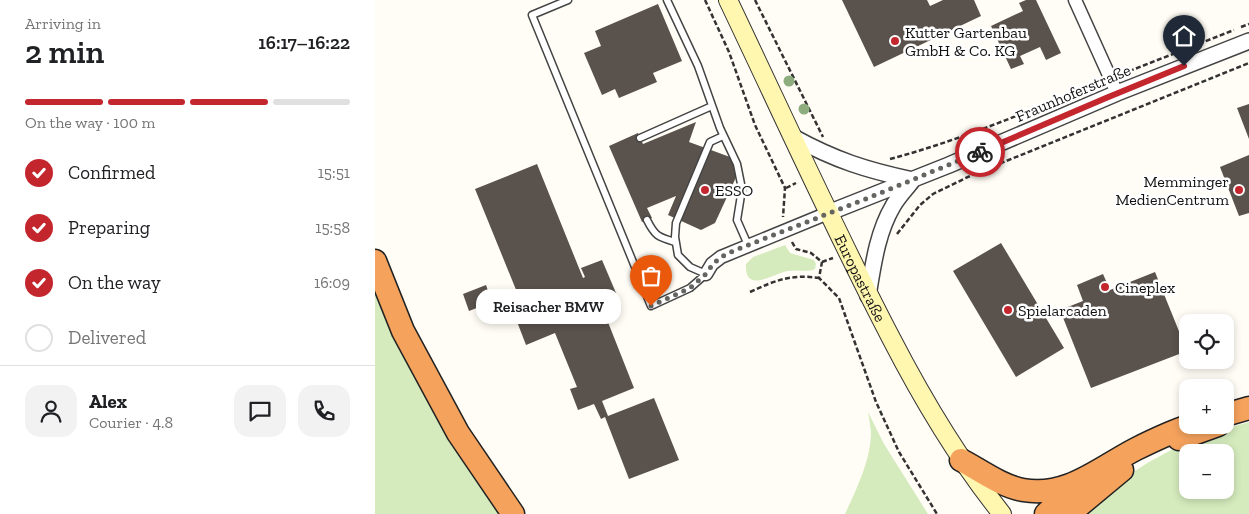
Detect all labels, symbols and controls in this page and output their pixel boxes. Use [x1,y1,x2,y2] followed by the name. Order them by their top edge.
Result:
[25,14,101,33] text: Arriving in
[1163,15,1205,66] pin
[1170,22,1198,50] icon: home
[905,23,1027,60] place label: Kutter Gartenbau GmbH & Co. KG
[258,31,350,54] text: 16:17–16:22
[25,33,104,71] text: 2 min
[889,35,901,47] marker: Kutter Gartenbau GmbH & Co. KG
[1013,60,1133,126] street label: Fraunhoferstraße
[25,113,155,132] text: On the way · 100 m
[955,127,1005,177] courier
[966,138,994,166] icon: bike
[25,159,53,187] icon: check
[68,161,155,184] text: Confirmed
[318,163,350,182] text: 15:51
[1116,172,1229,209] place label: Memminger MedienCentrum
[715,181,753,200] place label: ESSO
[699,184,711,196] marker: ESSO
[1233,184,1245,196] marker: Memminger MedienCentrum
[25,214,53,242] icon: check
[68,216,150,239] text: Preparing
[315,218,350,237] text: 15:58
[831,231,890,325] street label: Europastraße
[630,255,672,306] pin
[637,262,665,290] icon: bag
[25,269,53,297] icon: check
[68,271,161,294] text: On the way
[314,273,350,292] text: 16:09
[1115,278,1175,297] place label: Cineplex
[1099,281,1111,293] marker: Cineplex
[476,288,621,324] callout: Reisacher BMW
[493,297,604,316] text: Reisacher BMW
[1018,301,1107,320] place label: Spielarcaden
[1002,304,1014,316] marker: Spielarcaden
[1179,314,1234,499] map controls
[1179,314,1234,369] button: locate
[68,326,146,349] text: Delivered
[1179,379,1234,434] button: +
[25,385,77,437] button: person
[234,385,286,437] button: chat
[298,385,350,437] button: phone
[89,390,127,413] text: Alex
[89,413,173,432] text: Courier · 4.8
[1179,444,1234,499] button: −

